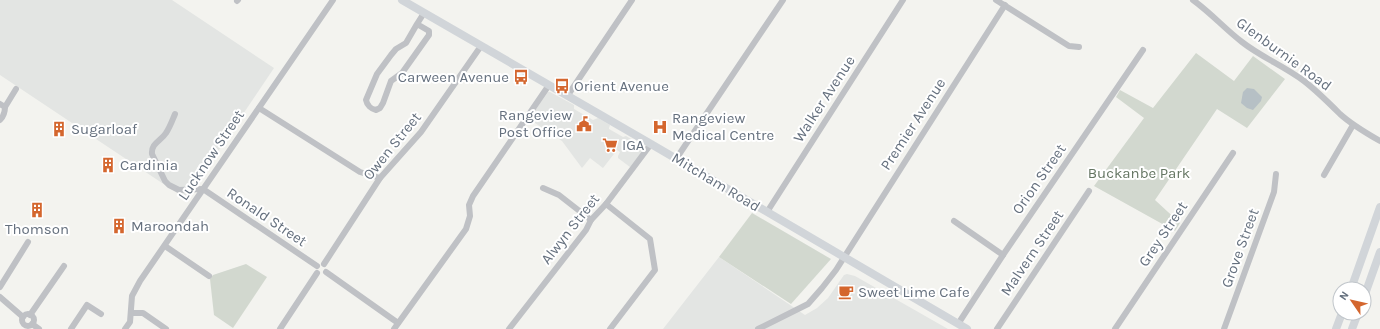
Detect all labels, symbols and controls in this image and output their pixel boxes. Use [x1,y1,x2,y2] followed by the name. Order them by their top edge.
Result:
[1233,13,1335,95] street label: Glenburnie Road
[789,52,859,146] street label: Walker Avenue
[398,68,509,86] place label: Carween Avenue
[512,68,530,86] bus stop icon: Carween Avenue
[877,75,949,173] street label: Premier Avenue
[553,77,571,95] bus stop icon: Orient Avenue
[574,77,669,95] place label: Orient Avenue
[174,106,248,204] street label: Lucknow Street
[499,106,572,141] place label: Rangeview Post Office
[359,108,425,184] street label: Owen Street
[672,109,774,144] place label: Rangeview Medical Centre
[575,115,593,133] public building icon: Rangeview Post Office
[651,118,669,136] hospital icon: Rangeview Medical Centre
[50,120,68,138] building icon: Sugarloaf
[71,120,138,138] place label: Sugarloaf
[601,136,619,154] supermarket icon: IGA
[622,136,645,154] place label: IGA
[1008,140,1070,218] street label: Orion Street
[669,149,763,215] street label: Mitcham Road
[99,156,117,174] building icon: Cardinia
[120,156,178,174] place label: Cardinia
[1088,164,1190,182] park label: Buckanbe Park
[224,184,311,251] street label: Ronald Street
[537,190,603,268] street label: Alwyn Street
[1135,198,1191,270] street label: Grey Street
[28,201,46,219] building icon: Thomson
[1217,205,1263,290] street label: Grove Street
[997,206,1068,299] street label: Malvern Street
[110,217,128,235] building icon: Maroondah
[131,217,209,235] place label: Maroondah
[5,220,69,238] place label: Thomson
[1332,281,1372,321] north arrow
[837,283,855,301] cafe icon: Sweet Lime Cafe
[858,283,970,301] place label: Sweet Lime Cafe
[1337,289,1352,303] text: N

